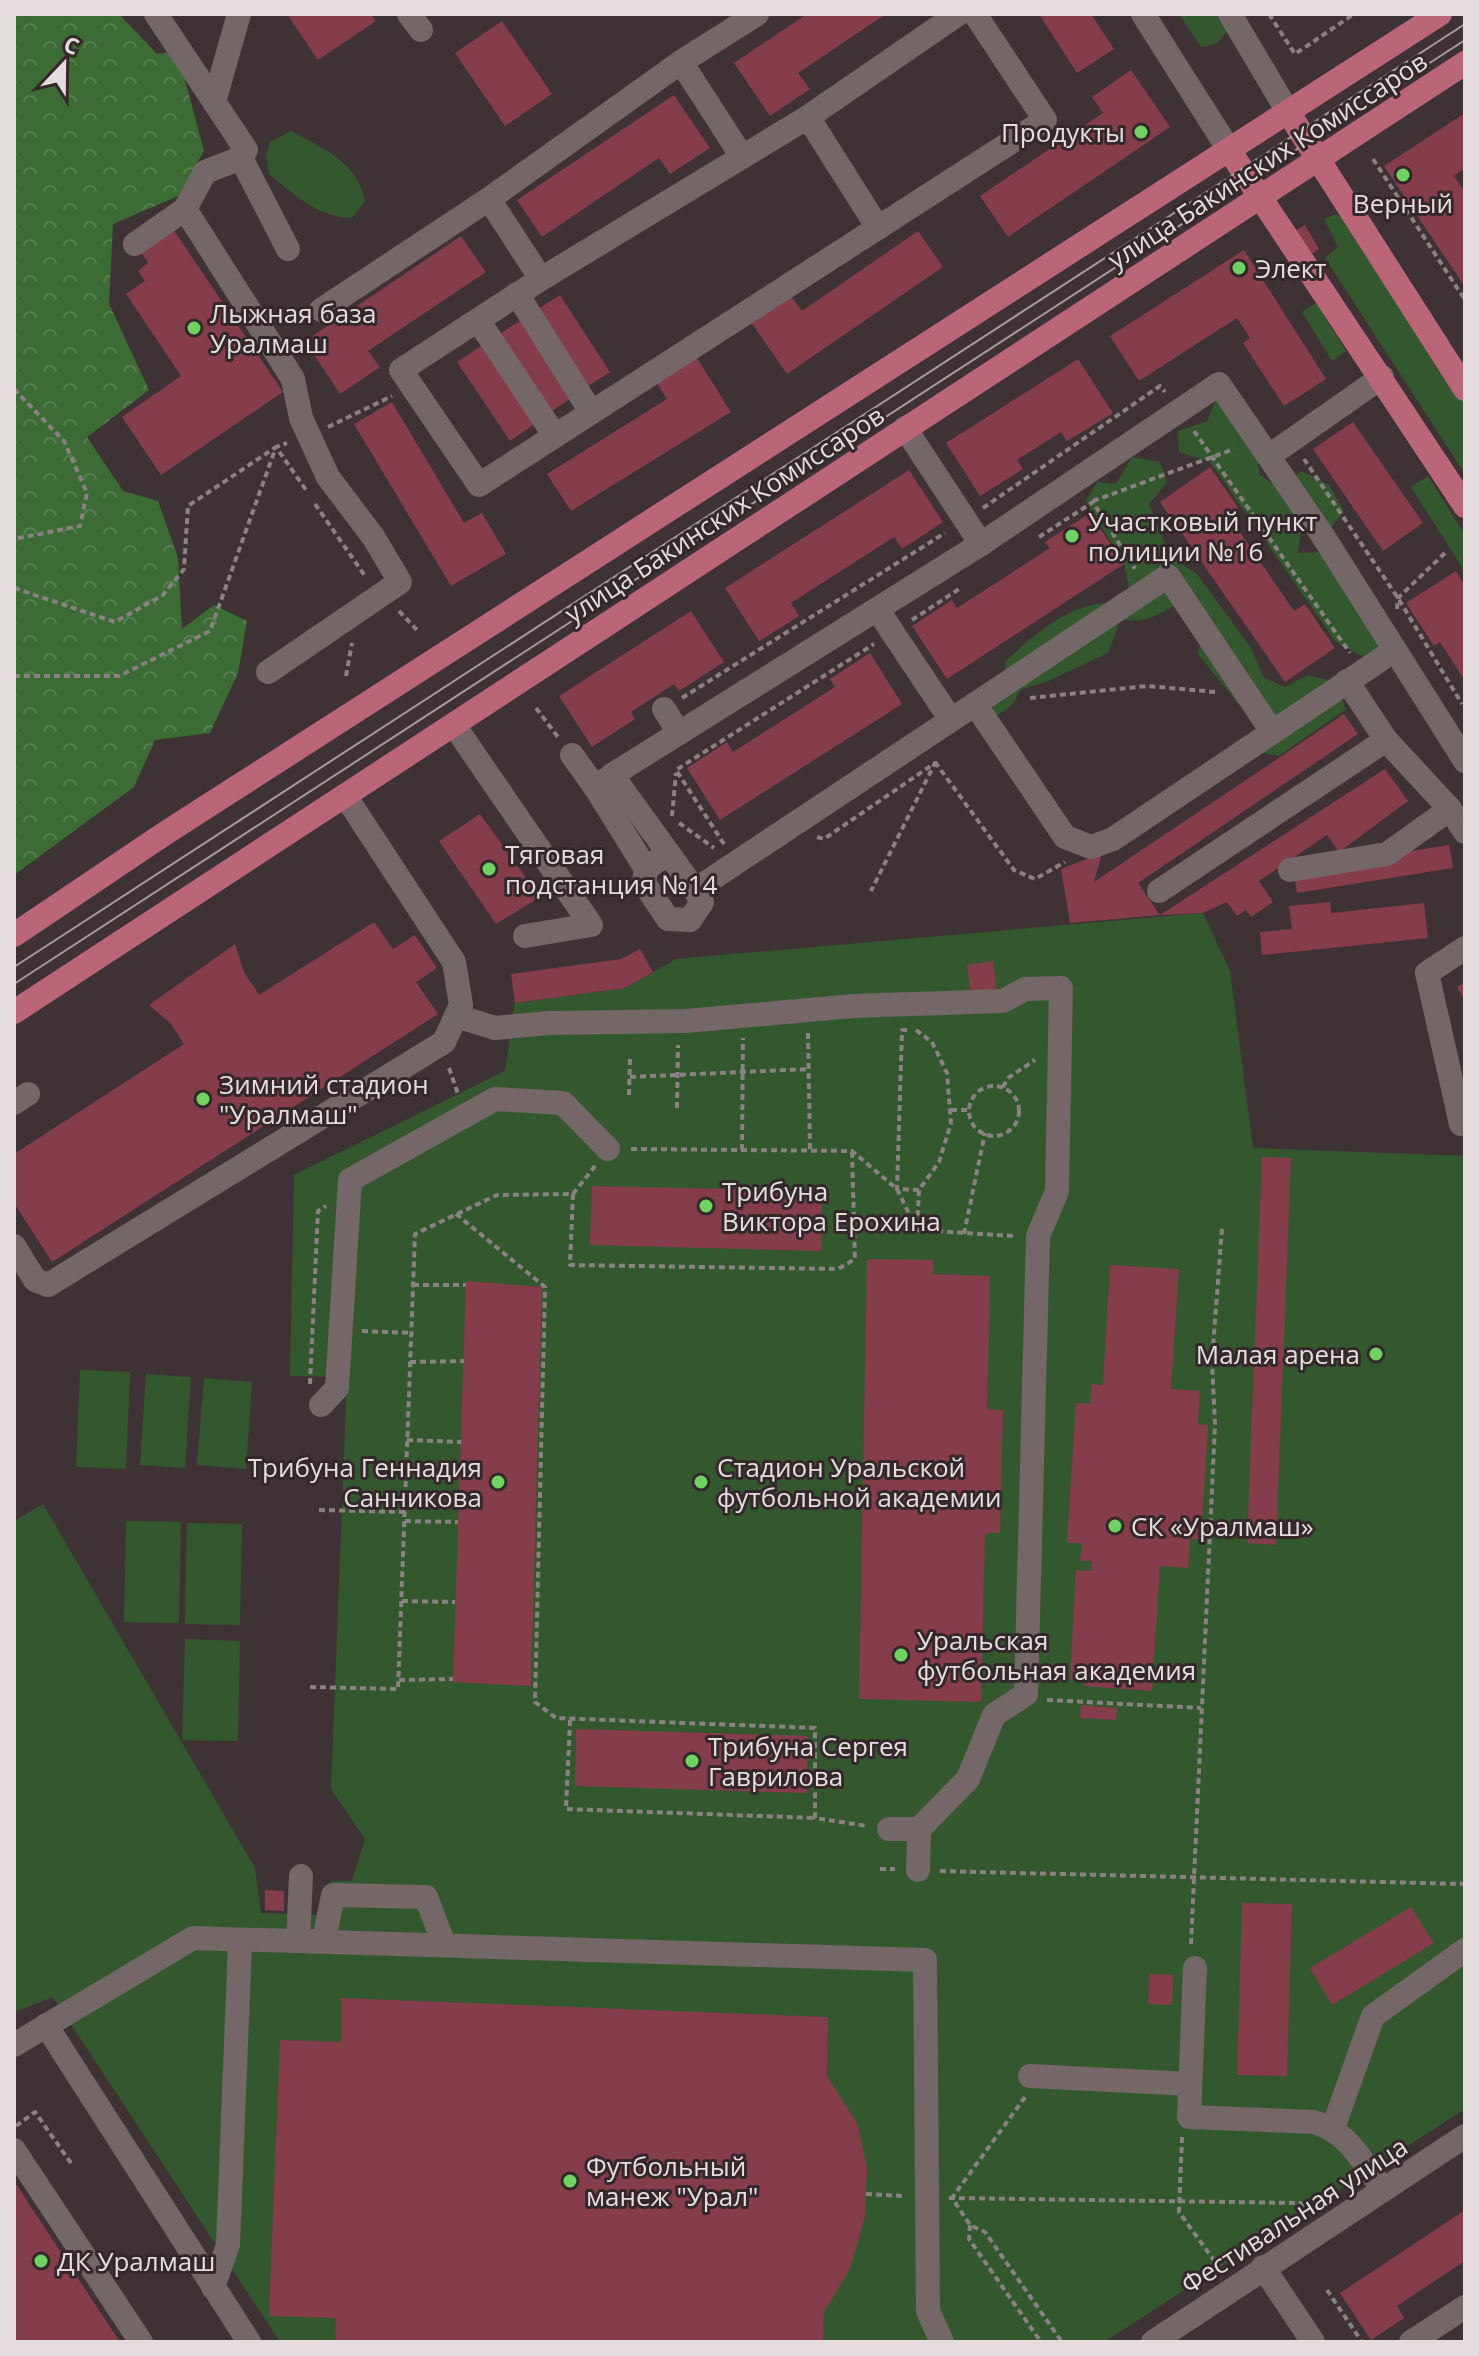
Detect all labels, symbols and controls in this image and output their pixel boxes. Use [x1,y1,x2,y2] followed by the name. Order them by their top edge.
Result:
[24,24,104,104] north arrow
[60,28,84,61] text: С
[1100,43,1434,277] street label: улица Бакинских Комиссаров
[1001,114,1125,150] place label: Продукты
[1132,123,1150,141] marker: Продукты
[1394,166,1412,184] marker: Верный
[1353,185,1453,221] place label: Верный
[1255,250,1327,286] place label: Элект
[1230,259,1248,277] marker: Элект
[210,295,376,361] place label: Лыжная база Уралмаш
[185,319,203,337] marker: Лыжная база Уралмаш
[557,397,891,631] street label: улица Бакинских Комиссаров
[1088,503,1318,569] place label: Участковый пункт полиции №16
[1063,527,1081,545] marker: Участковый пункт полиции №16
[505,836,718,902] place label: Тяговая подстанция №14
[480,860,498,878] marker: Тяговая подстанция №14
[219,1066,429,1132] place label: Зимний стадион "Уралмаш"
[194,1090,212,1108] marker: Зимний стадион "Уралмаш"
[722,1173,941,1239] place label: Трибуна Виктора Ерохина
[697,1197,715,1215] marker: Трибуна Виктора Ерохина
[1196,1336,1360,1372] place label: Малая арена
[1367,1345,1385,1363] marker: Малая арена
[248,1449,482,1515] place label: Трибуна Геннадия Санникова
[717,1449,1002,1515] place label: Стадион Уральской футбольной академии
[489,1473,507,1491] marker: Трибуна Геннадия Санникова
[692,1473,710,1491] marker: Стадион Уральской футбольной академии
[1131,1508,1314,1544] place label: СК «Уралмаш»
[1106,1517,1124,1535] marker: СК «Уралмаш»
[917,1622,1196,1688] place label: Уральская футбольная академия
[892,1646,910,1664] marker: Уральская футбольная академия
[708,1728,908,1794] place label: Трибуна Сергея Гаврилова
[683,1752,701,1770] marker: Трибуна Сергея Гаврилова
[1174,2128,1414,2302] street label: Фестивальная улица
[586,2148,758,2214] place label: Футбольный манеж "Урал"
[561,2172,579,2190] marker: Футбольный манеж "Урал"
[57,2243,215,2279] place label: ДК Уралмаш
[32,2252,50,2270] marker: ДК Уралмаш

